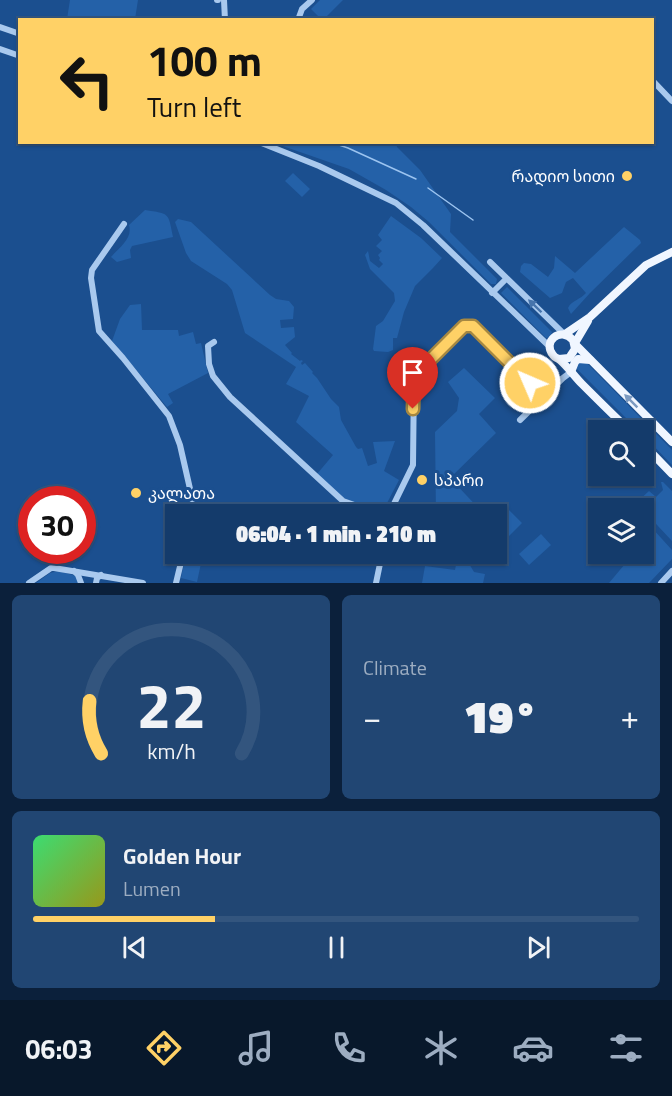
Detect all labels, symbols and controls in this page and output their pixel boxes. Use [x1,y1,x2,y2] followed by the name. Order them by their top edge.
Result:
[147,28,262,92] text: 100 m
[48,42,126,120] icon: left
[147,86,241,127] text: Turn left
[512,164,615,188] place label: რადიო სითი
[620,169,634,183] marker: რადიო სითი
[529,300,543,314] one-way arrow
[387,347,438,409] pin
[498,351,562,415] position arrow
[396,356,429,389] icon: arrive
[624,393,638,408] one-way arrow
[588,420,654,564] map controls
[588,420,654,486] button: search
[434,468,484,492] place label: სპარი
[415,473,429,487] marker: სპარი
[148,481,215,505] place label: კალათა
[18,486,96,564] speed limit sign: 30
[129,486,143,500] marker: კალათა
[588,498,654,564] button: layers
[236,517,436,551] text: 06:04 · 1 min · 210 m
[363,652,427,683] text: Climate
[136,657,206,752] text: 22
[464,682,538,750] text: 19°
[363,692,381,742] text: −
[621,692,639,742] text: +
[147,735,195,767] text: km/h
[123,839,241,873] text: Golden Hour
[123,873,181,904] text: Lumen
[118,931,151,964] icon: previous
[320,931,353,964] icon: pause
[522,931,555,964] icon: next
[143,1027,185,1069] icon: directions
[235,1027,277,1069] icon: music
[328,1027,370,1069] icon: phone
[420,1027,462,1069] icon: climate
[512,1027,554,1069] icon: car
[605,1027,647,1069] icon: filters
[25,1028,93,1069] text: 06:03

